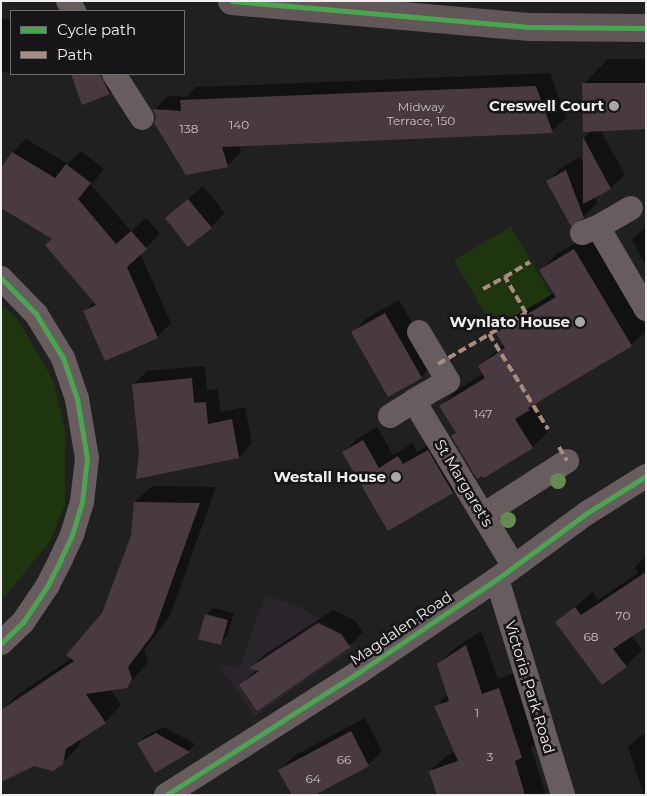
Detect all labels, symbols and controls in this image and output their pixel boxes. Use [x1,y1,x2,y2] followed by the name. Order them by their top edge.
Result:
[10,10,185,75] legend
[57,20,136,39] text: Cycle path
[57,45,93,64] text: Path
[489,97,604,115] place label: Creswell Court
[387,100,455,128] house number: Midway Terrace, 150
[608,100,620,112] marker: Creswell Court
[229,118,249,132] house number: 140
[180,122,198,136] house number: 138
[449,313,570,331] place label: Wynlato House
[574,316,586,328] marker: Wynlato House
[474,407,492,421] house number: 147
[431,436,497,530] street label: St Margaret's
[273,468,386,486] place label: Westall House
[390,471,402,483] marker: Westall House
[347,587,455,669] street label: Magdalen Road
[616,609,630,623] house number: 70
[501,618,559,756] street label: Victoria Park Road
[584,630,598,644] house number: 68
[475,706,479,720] house number: 1
[487,750,493,764] house number: 3
[337,753,351,767] house number: 66
[305,772,321,786] house number: 64

